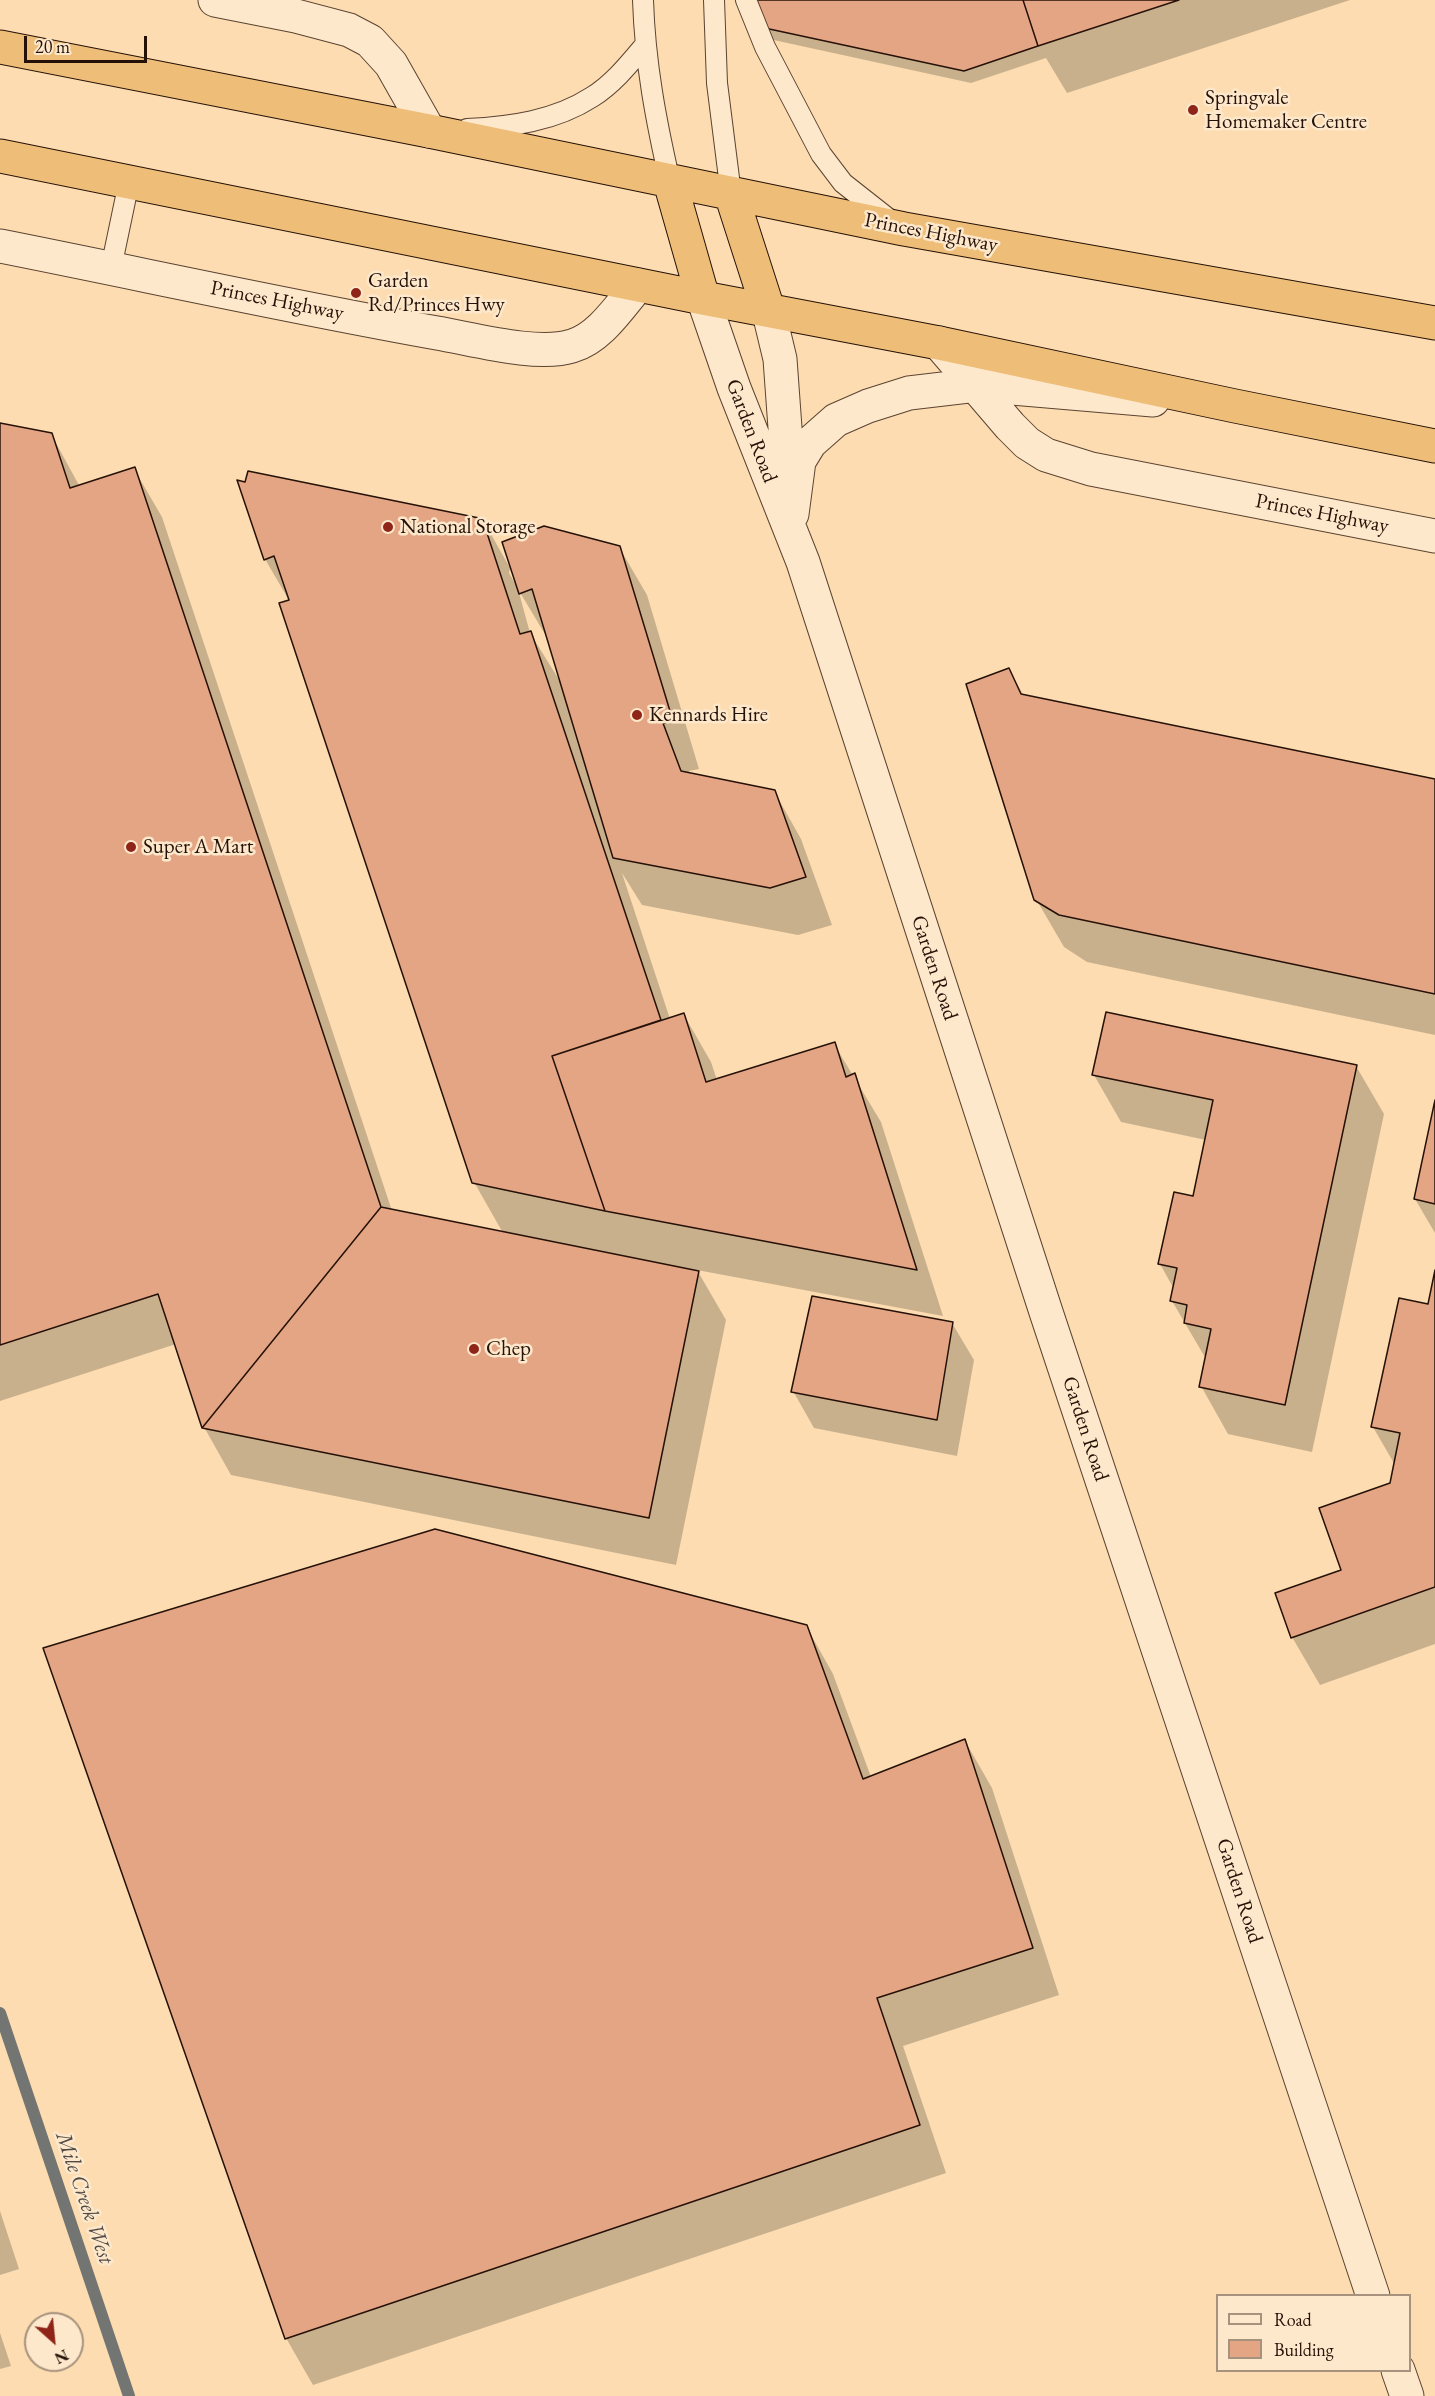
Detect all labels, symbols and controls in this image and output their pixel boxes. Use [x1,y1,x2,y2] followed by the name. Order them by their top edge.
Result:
[27,24,150,62] scale bar
[35,35,70,58] text: 20 m
[1205,85,1367,135] place label: Springvale Homemaker Centre
[1186,103,1200,117] marker: Springvale Homemaker Centre
[862,208,1000,258] street label: Princes Highway
[368,268,505,318] place label: Garden Rd/Princes Hwy
[208,276,346,326] street label: Princes Highway
[349,286,363,300] marker: Garden Rd/Princes Hwy
[720,376,782,486] street label: Garden Road
[1253,489,1391,539] street label: Princes Highway
[400,514,535,540] place label: National Storage
[381,520,395,534] marker: National Storage
[649,702,768,728] place label: Kennards Hire
[630,708,644,722] marker: Kennards Hire
[143,834,253,860] place label: Super A Mart
[124,840,138,854] marker: Super A Mart
[905,912,963,1024] street label: Garden Road
[486,1336,531,1362] place label: Chep
[467,1342,481,1356] marker: Chep
[1056,1373,1114,1485] street label: Garden Road
[1210,1835,1268,1947] street label: Garden Road
[49,2128,119,2268] water label: Mile Creek West
[1216,2294,1411,2372] legend
[1274,2308,1312,2331] text: Road
[24,2312,84,2372] north arrow
[1274,2338,1334,2361] text: Building
[51,2344,72,2369] text: N

